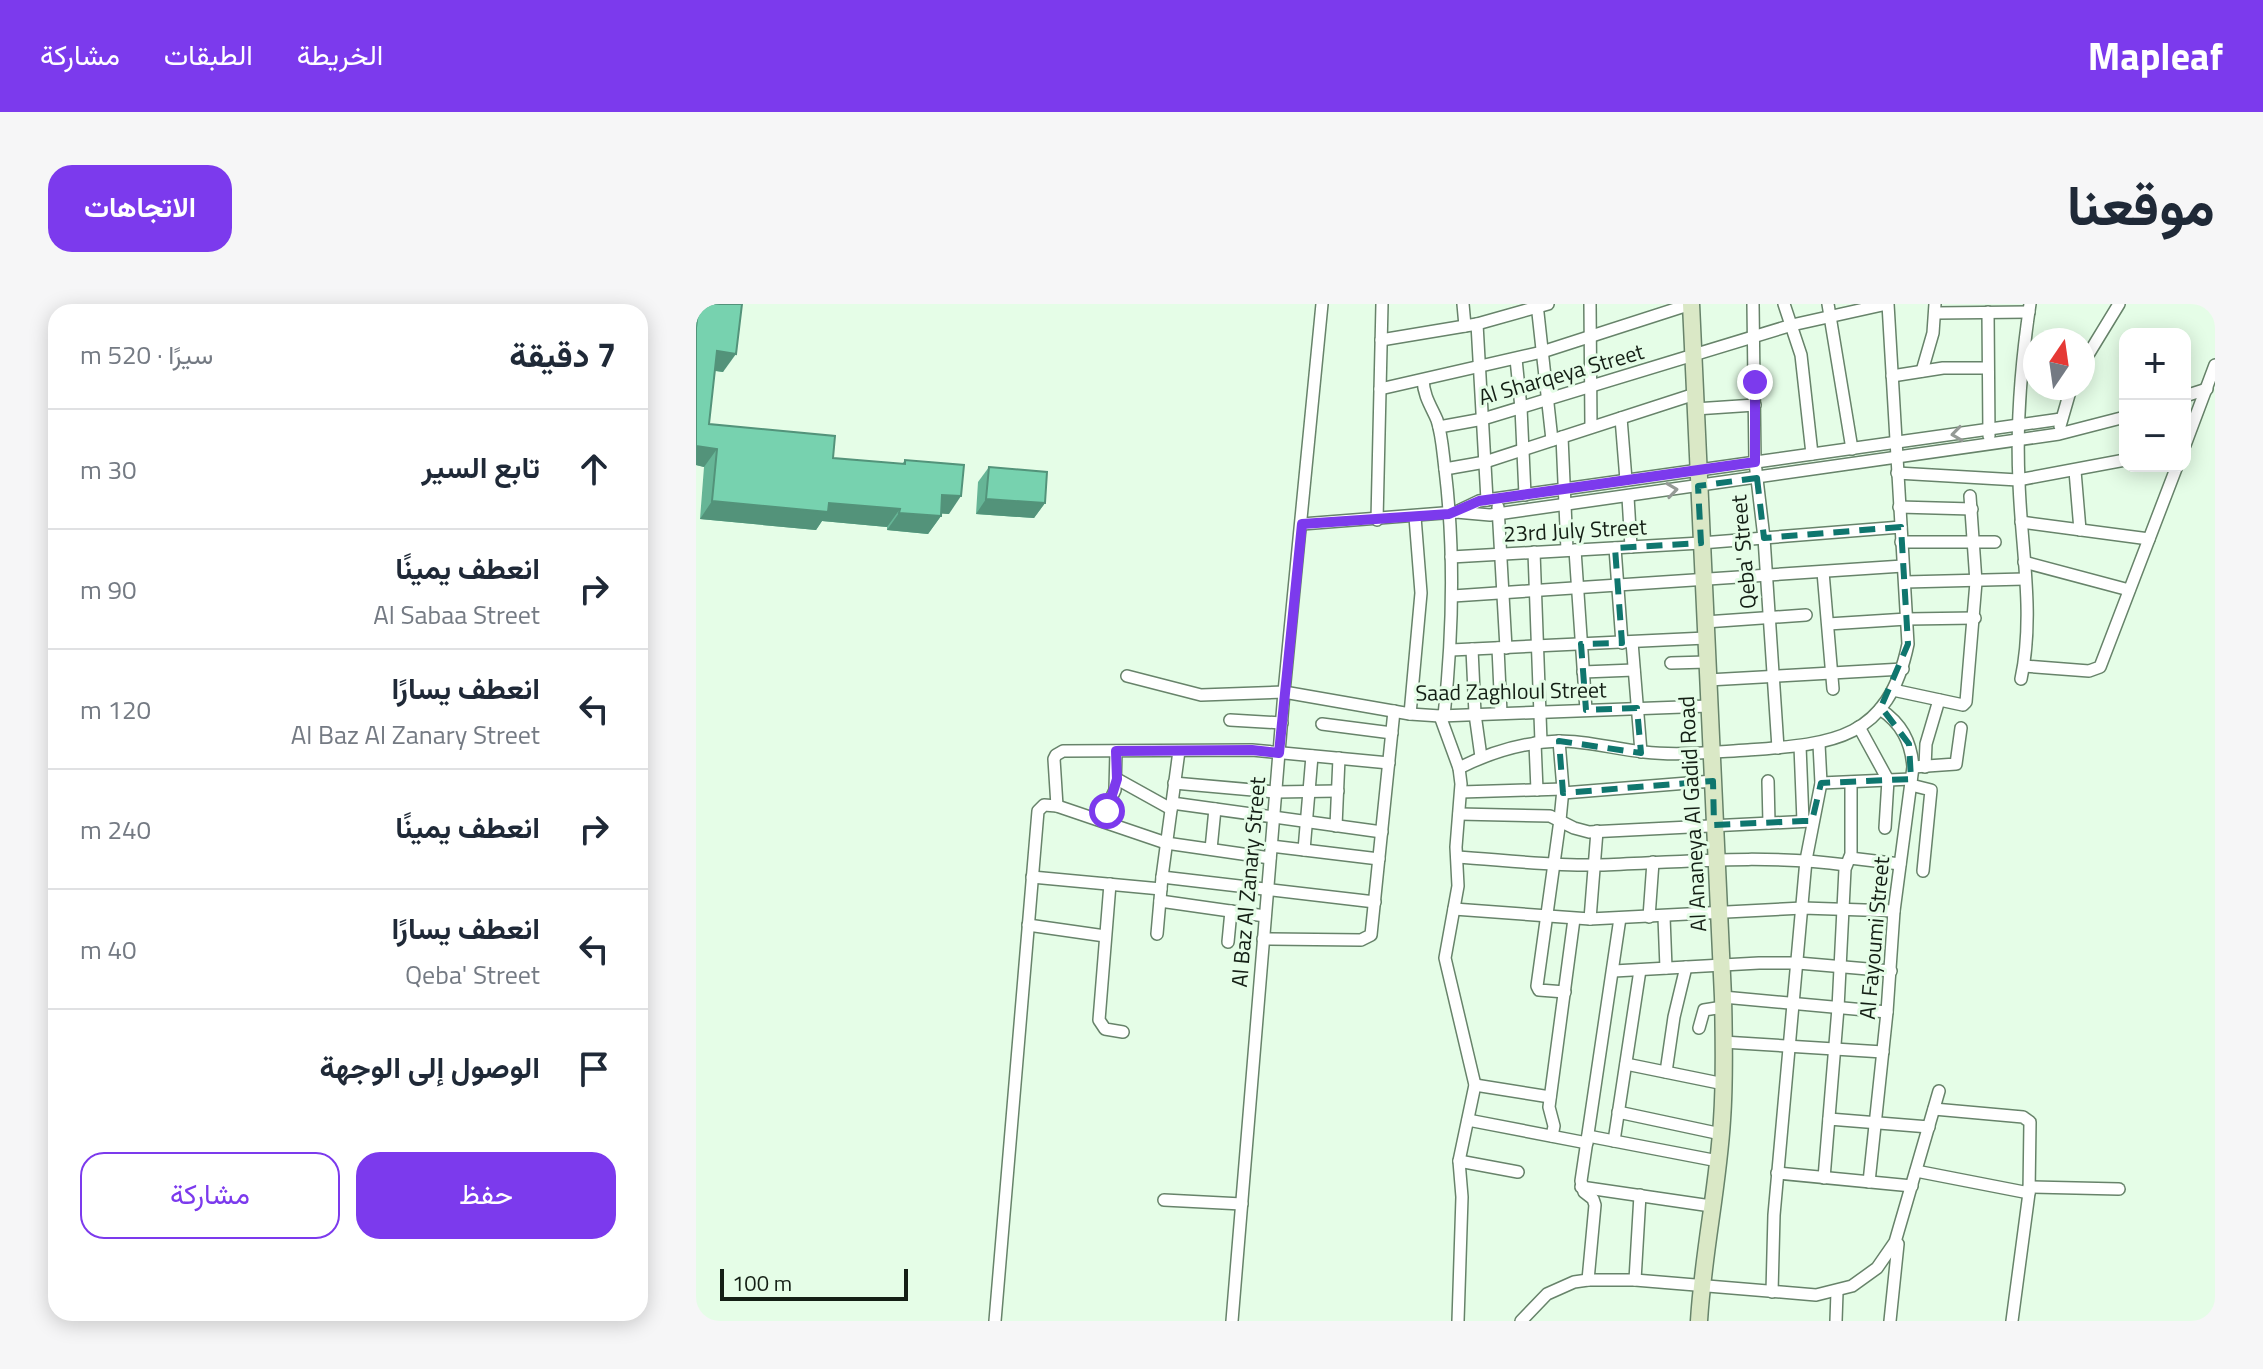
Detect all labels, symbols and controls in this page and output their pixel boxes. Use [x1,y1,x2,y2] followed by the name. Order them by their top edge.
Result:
[2088,27,2223,85] text: Mapleaf
[40,33,120,76] text: مشاركة
[164,33,253,76] text: الطبقات
[297,33,383,76] text: الخريطة
[2067,162,2215,247] text: موقعنا
[48,165,232,252] button: الاتجاهات
[509,328,616,380] text: 7 دقيقة
[2023,328,2095,400] north arrow
[2119,328,2191,472] map controls
[2119,328,2191,400] button: +
[1474,334,1648,414] street label: Al Sharqeya Street
[80,335,213,374] text: سيرًا · 520 m
[1737,364,1773,400] route end
[2119,400,2191,472] button: −
[1950,425,1963,442] one-way arrow
[422,444,540,490] text: تابع السير
[572,447,616,491] icon: ahead
[80,450,137,489] text: 30 m
[1665,482,1679,499] one-way arrow
[1721,493,1765,610] street label: Qeba' Street
[1502,509,1648,551] street label: 23rd July Street
[395,545,540,591] text: انعطف يمينًا
[572,567,616,611] icon: right
[80,570,137,609] text: 90 m
[373,595,540,634] text: Al Sabaa Street
[391,665,540,711] text: انعطف يسارًا
[1415,672,1607,710] street label: Saad Zaghloul Street
[572,687,616,731] icon: left
[80,690,151,729] text: 120 m
[1669,695,1715,933] street label: Al Ananeya Al Gadid Road
[291,715,540,754] text: Al Baz Al Zanary Street
[1222,775,1274,989] street label: Al Baz Al Zanary Street
[1089,793,1125,829] route start
[395,804,540,850] text: انعطف يمينًا
[572,807,616,851] icon: right
[80,810,151,849] text: 240 m
[1850,855,1898,1021] street label: Al Fayoumi Street
[391,905,540,951] text: انعطف يسارًا
[572,927,616,971] icon: left
[80,930,137,969] text: 40 m
[405,955,540,994] text: Qeba' Street
[319,1044,540,1090] text: الوصول إلى الوجهة
[572,1047,616,1091] icon: arrive
[80,1152,340,1239] button: مشاركة
[356,1152,616,1239] button: حفظ
[720,1265,908,1301] scale bar
[732,1266,792,1300] text: 100 m

